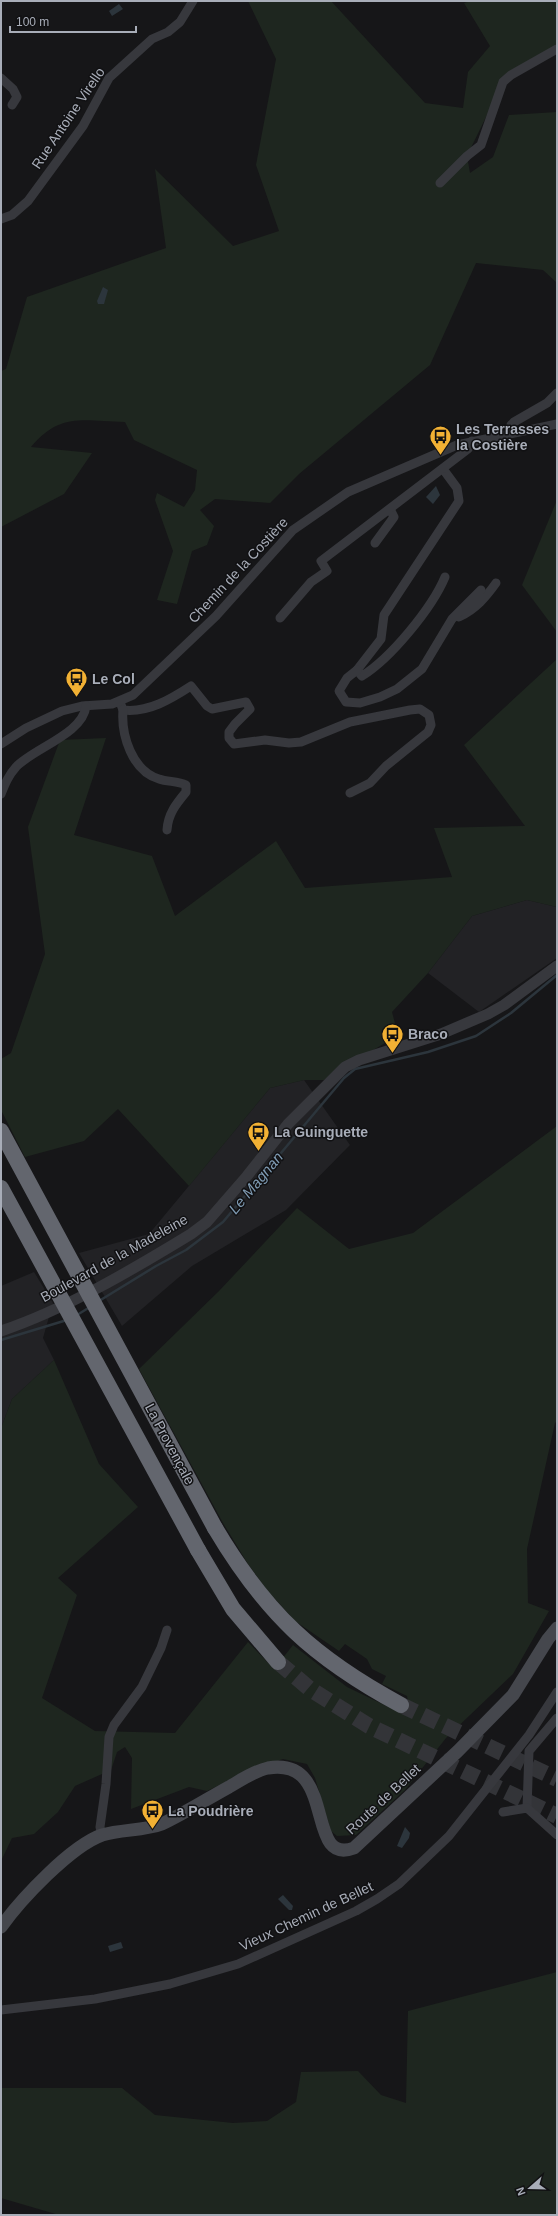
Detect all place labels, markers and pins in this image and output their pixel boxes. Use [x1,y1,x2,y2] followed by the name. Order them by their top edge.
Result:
[456,421,549,453] place label: Les Terrasses la Costière
[427,424,453,457] bus stop icon: Les Terrasses la Costière
[63,666,89,699] bus stop icon: Le Col
[92,671,135,687] place label: Le Col
[379,1021,405,1054] bus stop icon: Braco
[408,1026,448,1042] place label: Braco
[245,1119,271,1152] bus stop icon: La Guinguette
[274,1124,368,1140] place label: La Guinguette
[140,1798,166,1831] bus stop icon: La Poudrière
[168,1803,254,1819] place label: La Poudrière

